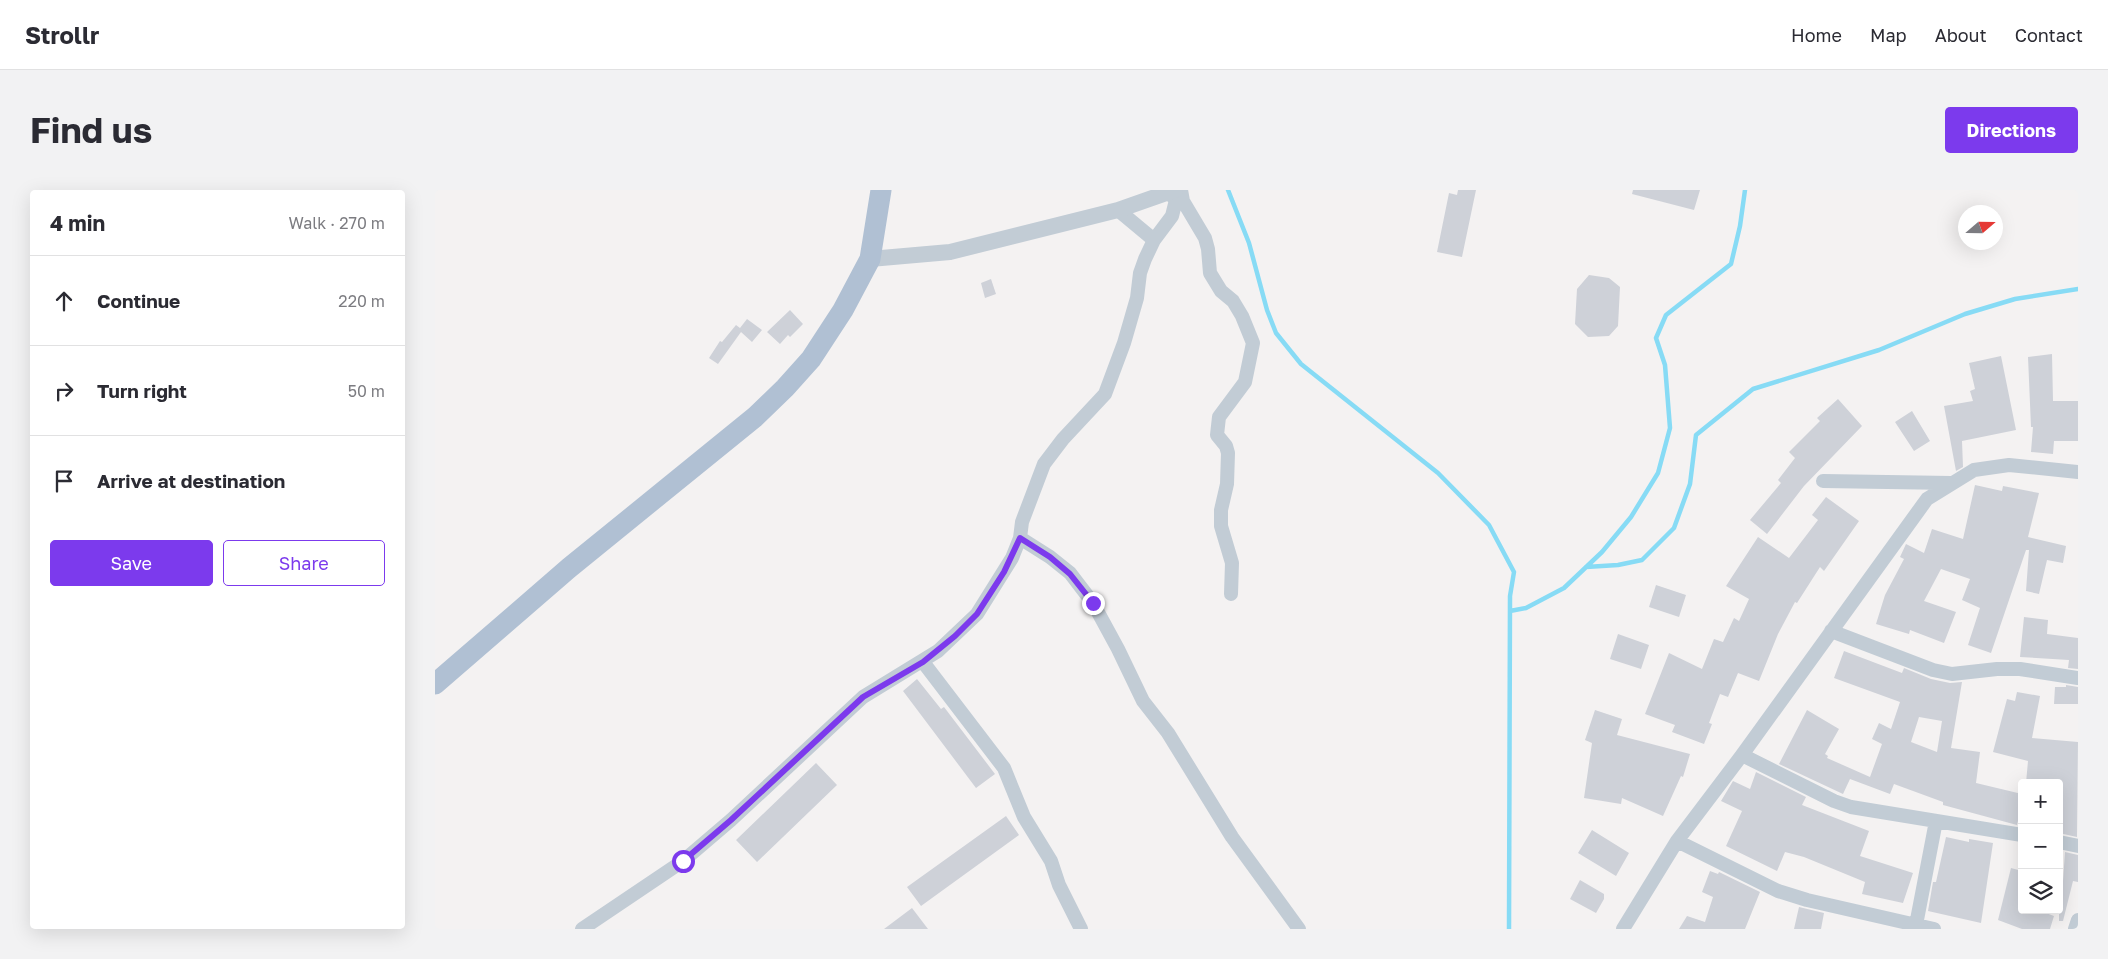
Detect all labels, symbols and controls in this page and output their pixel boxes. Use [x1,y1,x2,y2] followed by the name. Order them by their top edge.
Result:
[25,20,99,49] text: Strollr
[1791,24,1842,46] text: Home
[1870,24,1907,46] text: Map
[1935,24,1987,46] text: About
[2015,24,2083,46] text: Contact
[1945,107,2078,153] button: Directions
[30,109,152,151] text: Find us
[1958,205,2003,250] north arrow
[50,210,105,236] text: 4 min
[288,213,385,233] text: Walk · 270 m
[50,287,78,315] icon: ahead
[97,289,180,312] text: Continue
[338,291,385,311] text: 220 m
[50,377,78,405] icon: right
[97,379,187,402] text: Turn right
[348,381,385,401] text: 50 m
[50,467,78,495] icon: arrive
[97,469,285,492] text: Arrive at destination
[50,540,213,586] button: Save
[223,540,385,586] button: Share
[1082,592,1105,615] route end
[2018,779,2063,914] map controls
[2018,779,2063,824] button: +
[2018,824,2063,869] button: −
[672,850,695,873] route start
[2018,869,2063,914] button: layers

